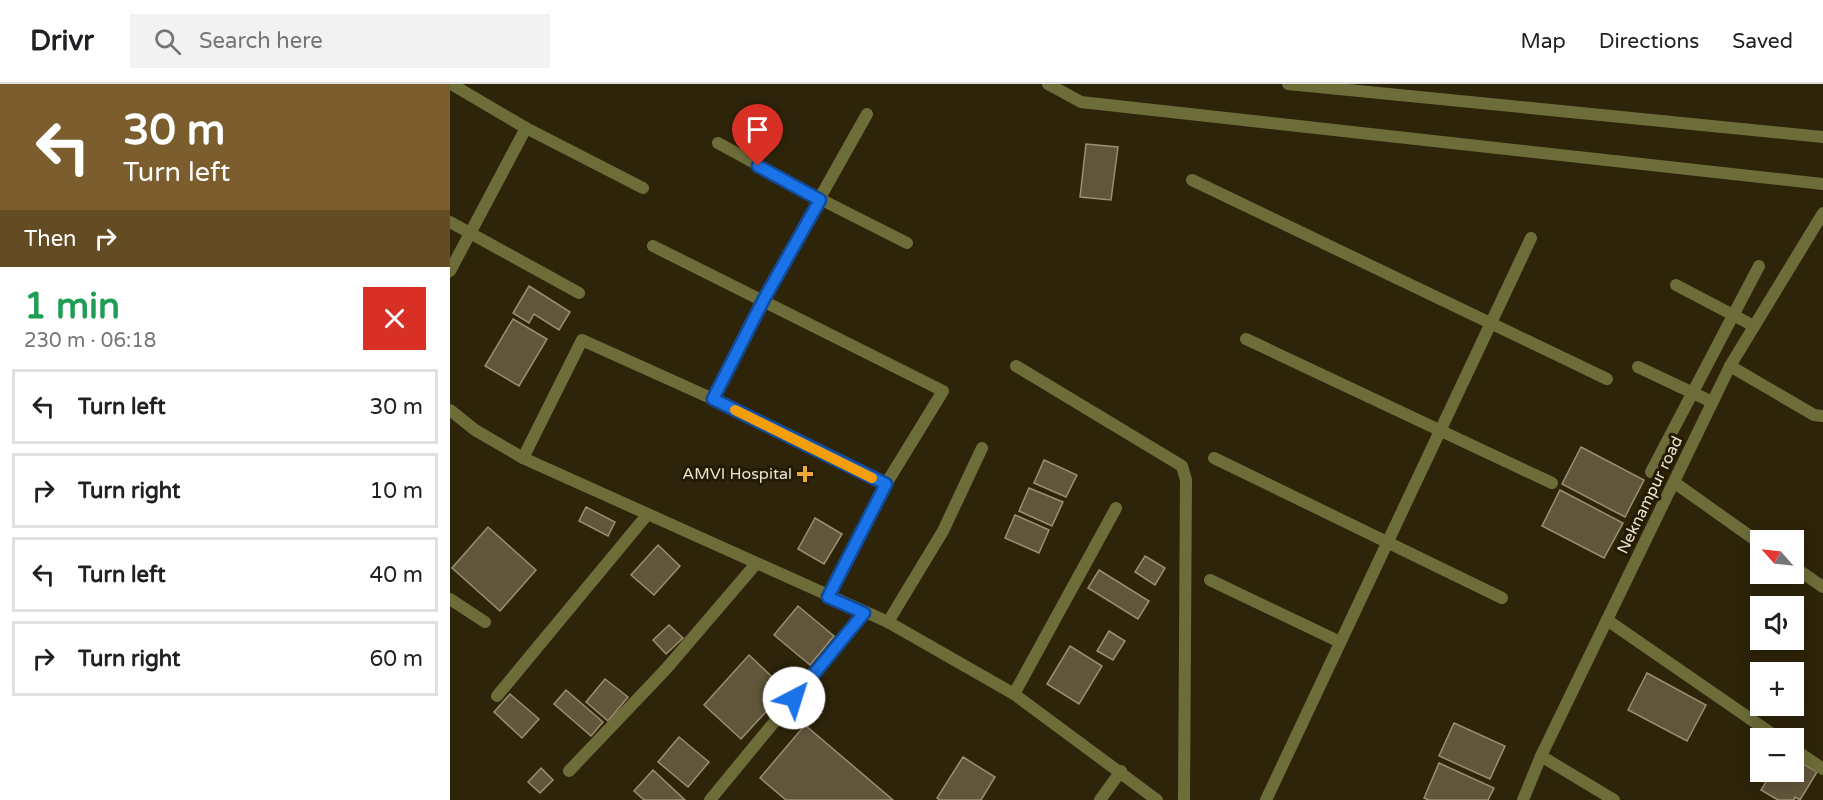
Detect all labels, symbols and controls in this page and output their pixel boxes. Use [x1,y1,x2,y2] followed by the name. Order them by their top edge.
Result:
[130,14,550,68] search box
[30,24,94,58] text: Drivr
[151,25,184,58] icon: search
[199,28,323,54] text: Search here
[1520,29,1566,54] text: Map
[1599,29,1699,54] text: Directions
[1732,29,1793,54] text: Saved
[732,104,783,166] pin
[123,105,225,156] text: 30 m
[24,108,102,186] icon: left
[741,113,774,146] icon: arrive
[123,156,230,189] text: Turn left
[89,222,122,255] icon: right
[24,226,77,252] text: Then
[24,285,120,328] text: 1 min
[363,287,426,350] button: close
[24,329,156,353] text: 230 m · 06:18
[27,390,60,423] icon: left
[78,394,166,420] text: Turn left
[369,394,423,420] text: 30 m
[1613,433,1687,557] street label: Neknampur road
[682,464,792,484] place label: AMVI Hospital
[796,465,814,483] marker: AMVI Hospital
[27,474,60,507] icon: right
[78,478,180,504] text: Turn right
[369,478,423,504] text: 10 m
[1750,530,1804,584] north arrow
[1750,530,1804,782] map controls
[27,558,60,591] icon: left
[78,562,166,588] text: Turn left
[369,562,423,588] text: 40 m
[1750,596,1804,650] button: sound
[27,642,60,675] icon: right
[78,646,180,672] text: Turn right
[369,646,423,672] text: 60 m
[1750,662,1804,716] button: +
[762,666,826,730] position arrow
[1750,728,1804,782] button: −

